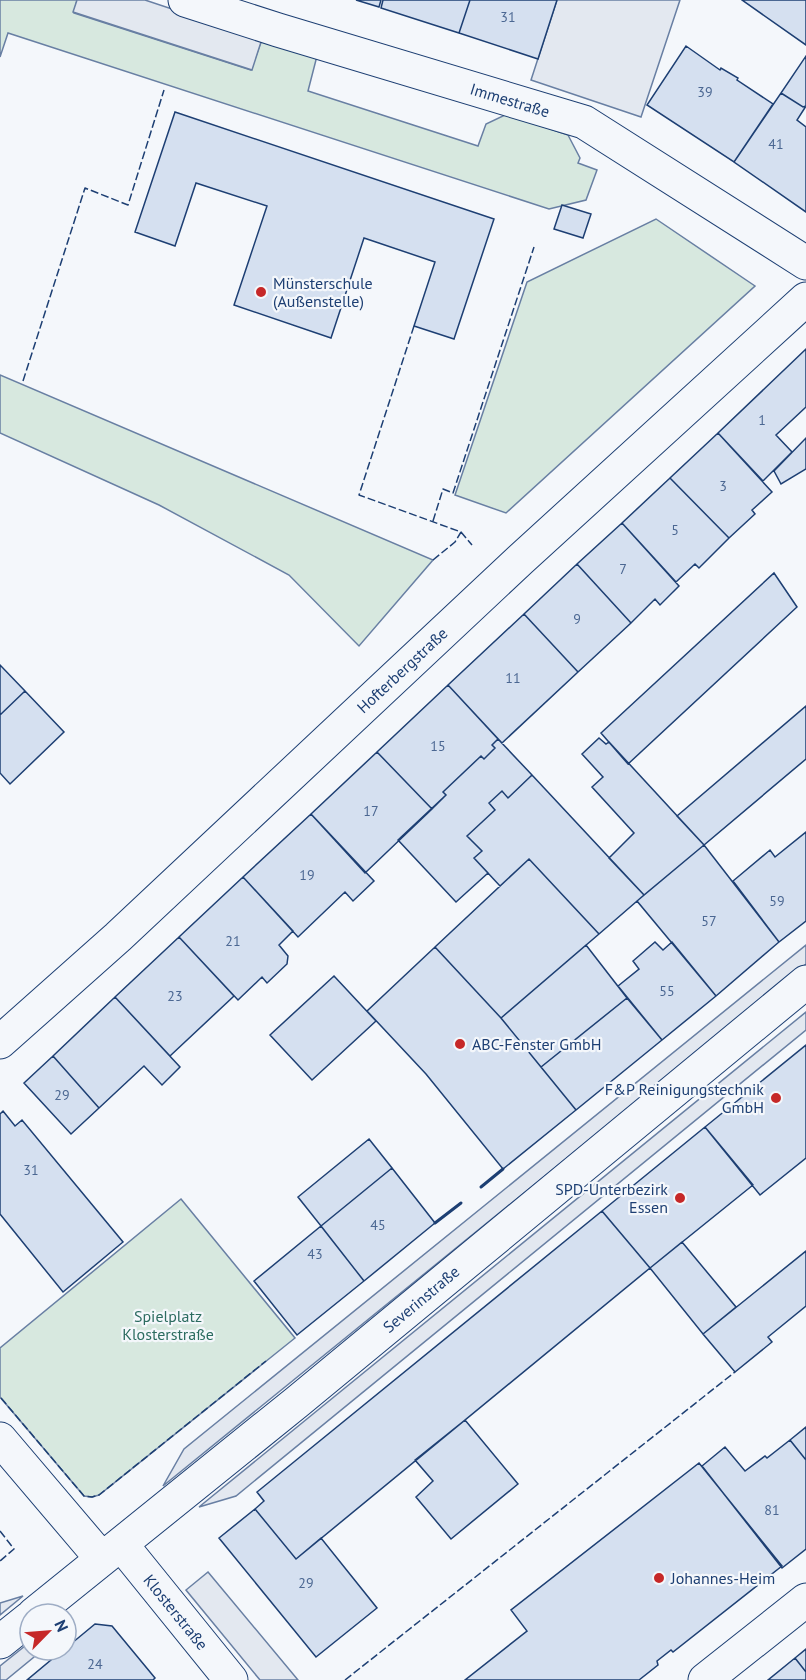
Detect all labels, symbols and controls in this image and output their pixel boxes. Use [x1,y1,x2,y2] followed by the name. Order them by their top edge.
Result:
[500,8,516,26] house number: 31
[468,78,552,122] street label: Immestraße
[697,83,713,101] house number: 39
[768,135,784,153] house number: 41
[273,273,373,311] place label: Münsterschule (Außenstelle)
[254,285,268,299] marker: Münsterschule (Außenstelle)
[758,411,766,429] house number: 1
[719,477,727,495] house number: 3
[671,521,679,539] house number: 5
[619,560,627,578] house number: 7
[573,610,581,628] house number: 9
[352,623,452,717] street label: Hofterbergstraße
[505,669,521,687] house number: 11
[430,737,446,755] house number: 15
[363,802,379,820] house number: 17
[299,866,315,884] house number: 19
[769,892,785,910] house number: 59
[701,912,717,930] house number: 57
[225,932,241,950] house number: 21
[659,982,675,1000] house number: 55
[167,987,183,1005] house number: 23
[472,1034,602,1054] place label: ABC-Fenster GmbH
[453,1037,467,1051] marker: ABC-Fenster GmbH
[605,1079,764,1117] place label: F&P Reinigungstechnik GmbH
[54,1086,70,1104] house number: 29
[769,1091,783,1105] marker: F&P Reinigungstechnik GmbH
[23,1161,39,1179] house number: 31
[555,1179,668,1217] place label: SPD-Unterbezirk Essen
[673,1191,687,1205] marker: SPD-Unterbezirk Essen
[370,1216,386,1234] house number: 45
[307,1245,323,1263] house number: 43
[379,1261,463,1337] street label: Severinstraße
[122,1306,214,1344] park label: Spielplatz Klosterstraße
[764,1501,780,1519] house number: 81
[670,1568,775,1588] place label: Johannes-Heim
[139,1570,213,1654] street label: Klosterstraße
[652,1571,666,1585] marker: Johannes-Heim
[298,1574,314,1592] house number: 29
[18,1602,78,1662] north arrow
[50,1617,73,1635] text: N
[87,1655,103,1673] house number: 24

